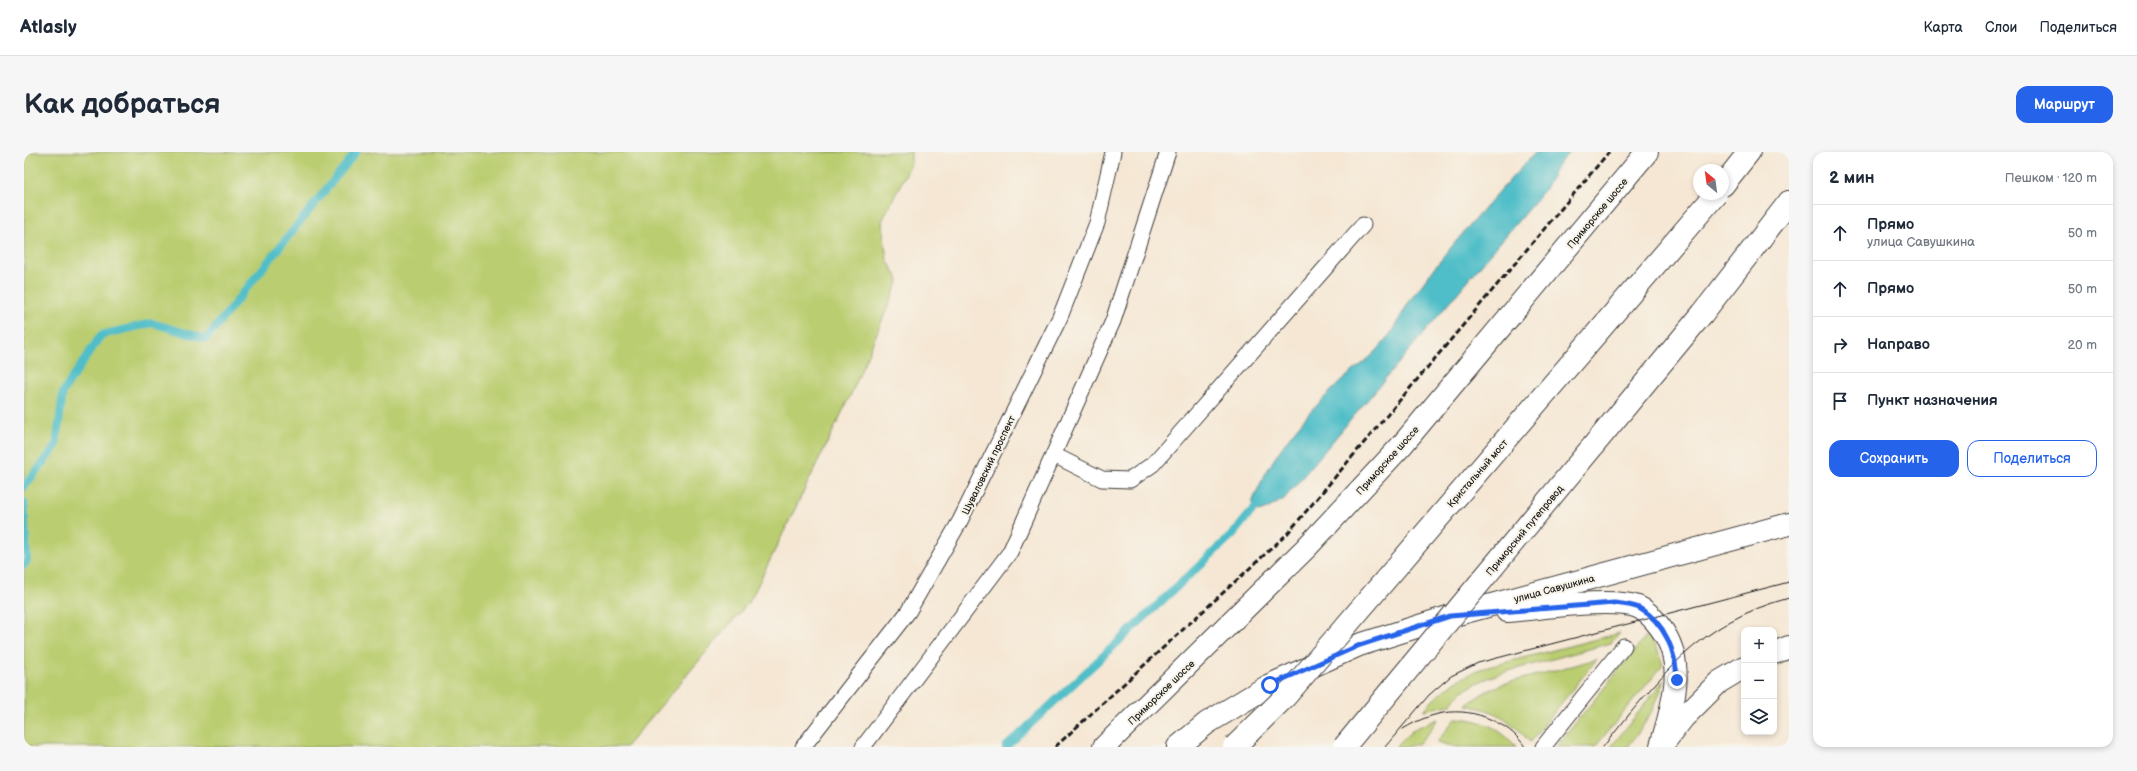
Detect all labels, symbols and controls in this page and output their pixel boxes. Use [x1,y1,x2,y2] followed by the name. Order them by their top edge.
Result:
[20,16,77,39] text: Atlasly
[1923,19,1963,36] text: Карта
[1985,19,2017,36] text: Слои
[2039,19,2117,36] text: Поделиться
[2016,86,2113,123] button: Маршрут
[24,88,221,121] text: Как добраться
[1693,164,1729,200] north arrow
[1829,168,1875,188] text: 2 мин
[2005,170,2097,186] text: Пешком · 120 m
[1565,176,1631,251] street label: Приморское шоссе
[1867,215,1914,234] text: Прямо
[1829,222,1851,244] icon: ahead
[2068,225,2097,241] text: 50 m
[1867,234,1975,250] text: улица Савушкина
[1829,278,1851,300] icon: ahead
[1867,279,1914,298] text: Прямо
[2068,281,2097,297] text: 50 m
[1829,334,1851,356] icon: right
[1867,335,1930,354] text: Направо
[2067,337,2097,353] text: 20 m
[1829,390,1851,412] icon: arrive
[1867,391,1998,410] text: Пункт назначения
[960,414,1018,517] street label: Шуваловский проспект
[1354,424,1422,497] street label: Приморское шоссе
[1445,437,1511,510] street label: Кристальный мост
[1829,440,1959,477] button: Сохранить
[1967,440,2097,477] button: Поделиться
[1484,483,1566,578] street label: Приморский путепровод
[1513,572,1596,606] street label: улица Савушкина
[1741,627,1777,735] map controls
[1741,627,1777,663] button: +
[1126,658,1198,728] street label: Приморское шоссе
[1741,663,1777,699] button: −
[1668,671,1686,689] route end
[1261,676,1279,694] route start
[1741,699,1777,735] button: layers

